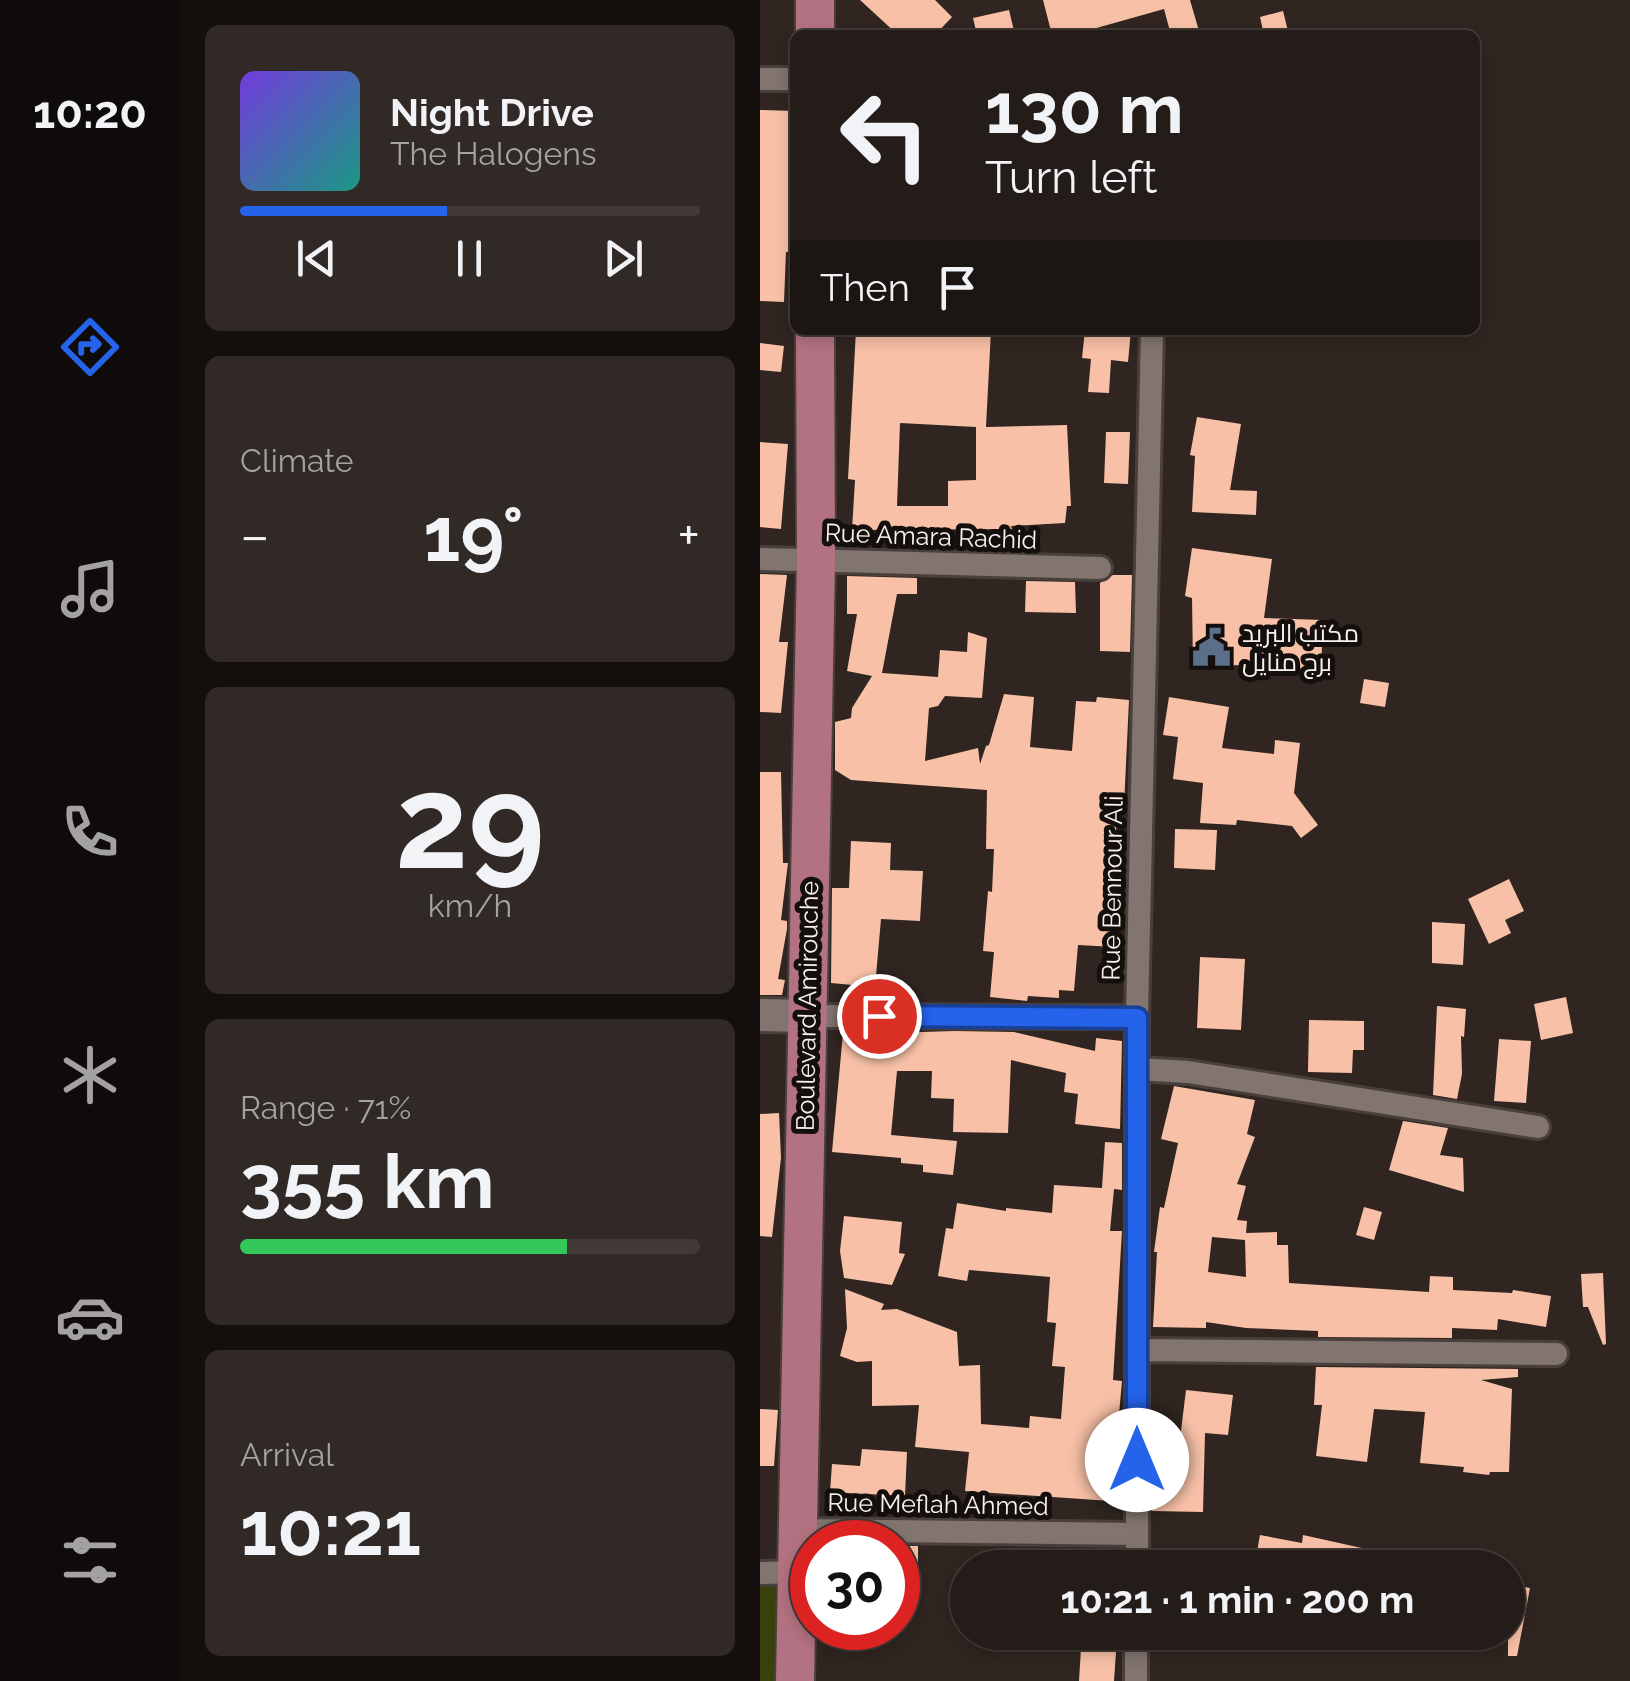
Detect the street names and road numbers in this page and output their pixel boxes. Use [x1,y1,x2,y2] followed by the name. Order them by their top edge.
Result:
[824,517,1038,555] street label: Rue Amara Rachid
[1095,795,1129,981] street label: Rue Bennour Ali
[790,881,824,1131] street label: Boulevard Amirouche
[827,1487,1049,1521] street label: Rue Meflah Ahmed

